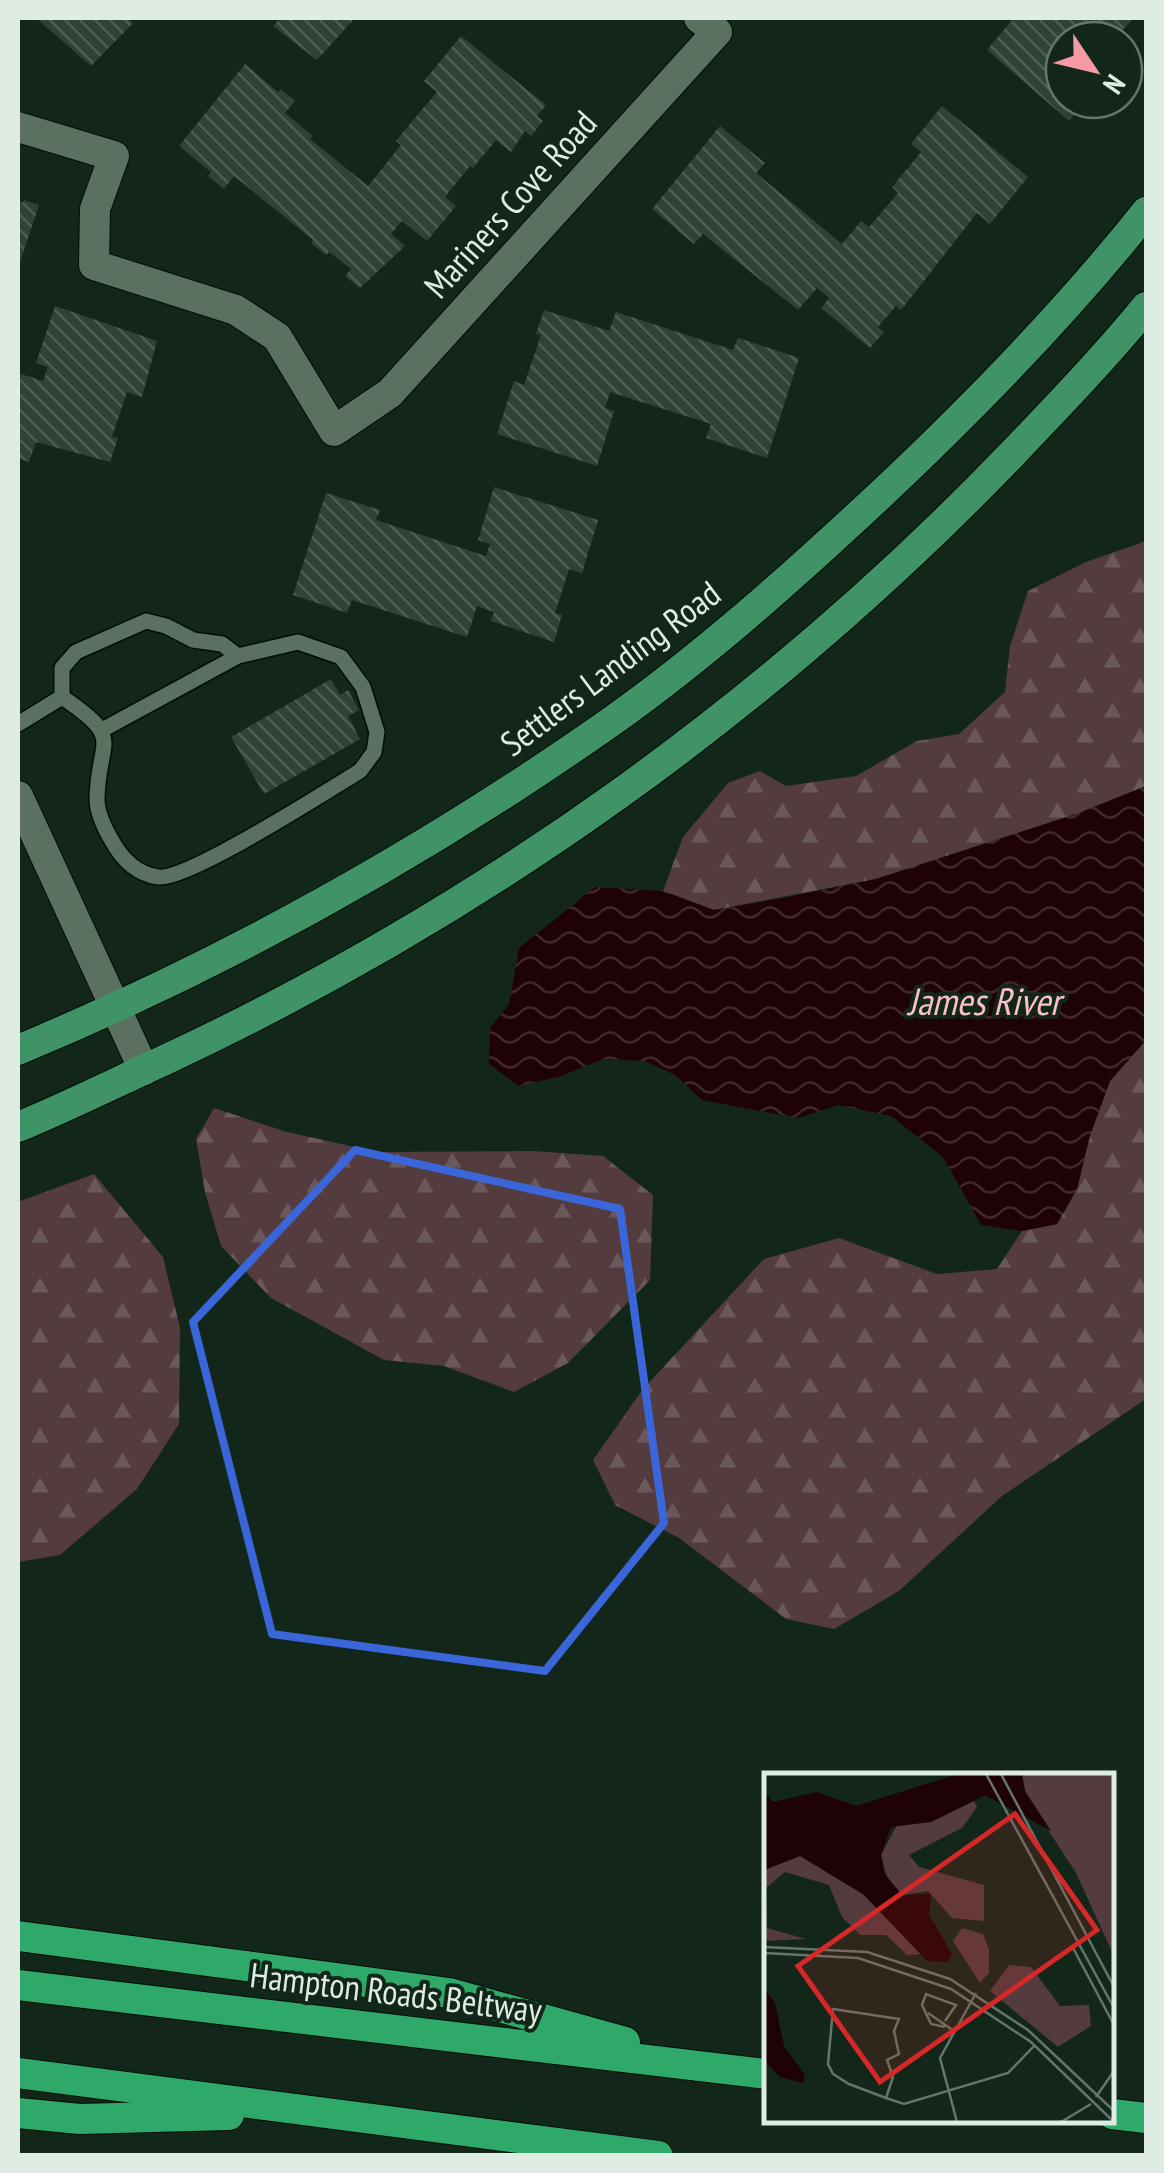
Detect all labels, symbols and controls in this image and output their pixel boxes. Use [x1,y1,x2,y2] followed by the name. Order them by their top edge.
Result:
[1044,20,1144,120] north arrow
[1095,68,1134,101] text: N
[414,100,606,308] street label: Mariners Cove Road
[491,570,729,766] street label: Settlers Landing Road
[906,976,1065,1025] water label: James River
[764,1773,1114,2123] inset map
[248,1951,545,2033] street label: Hampton Roads Beltway

